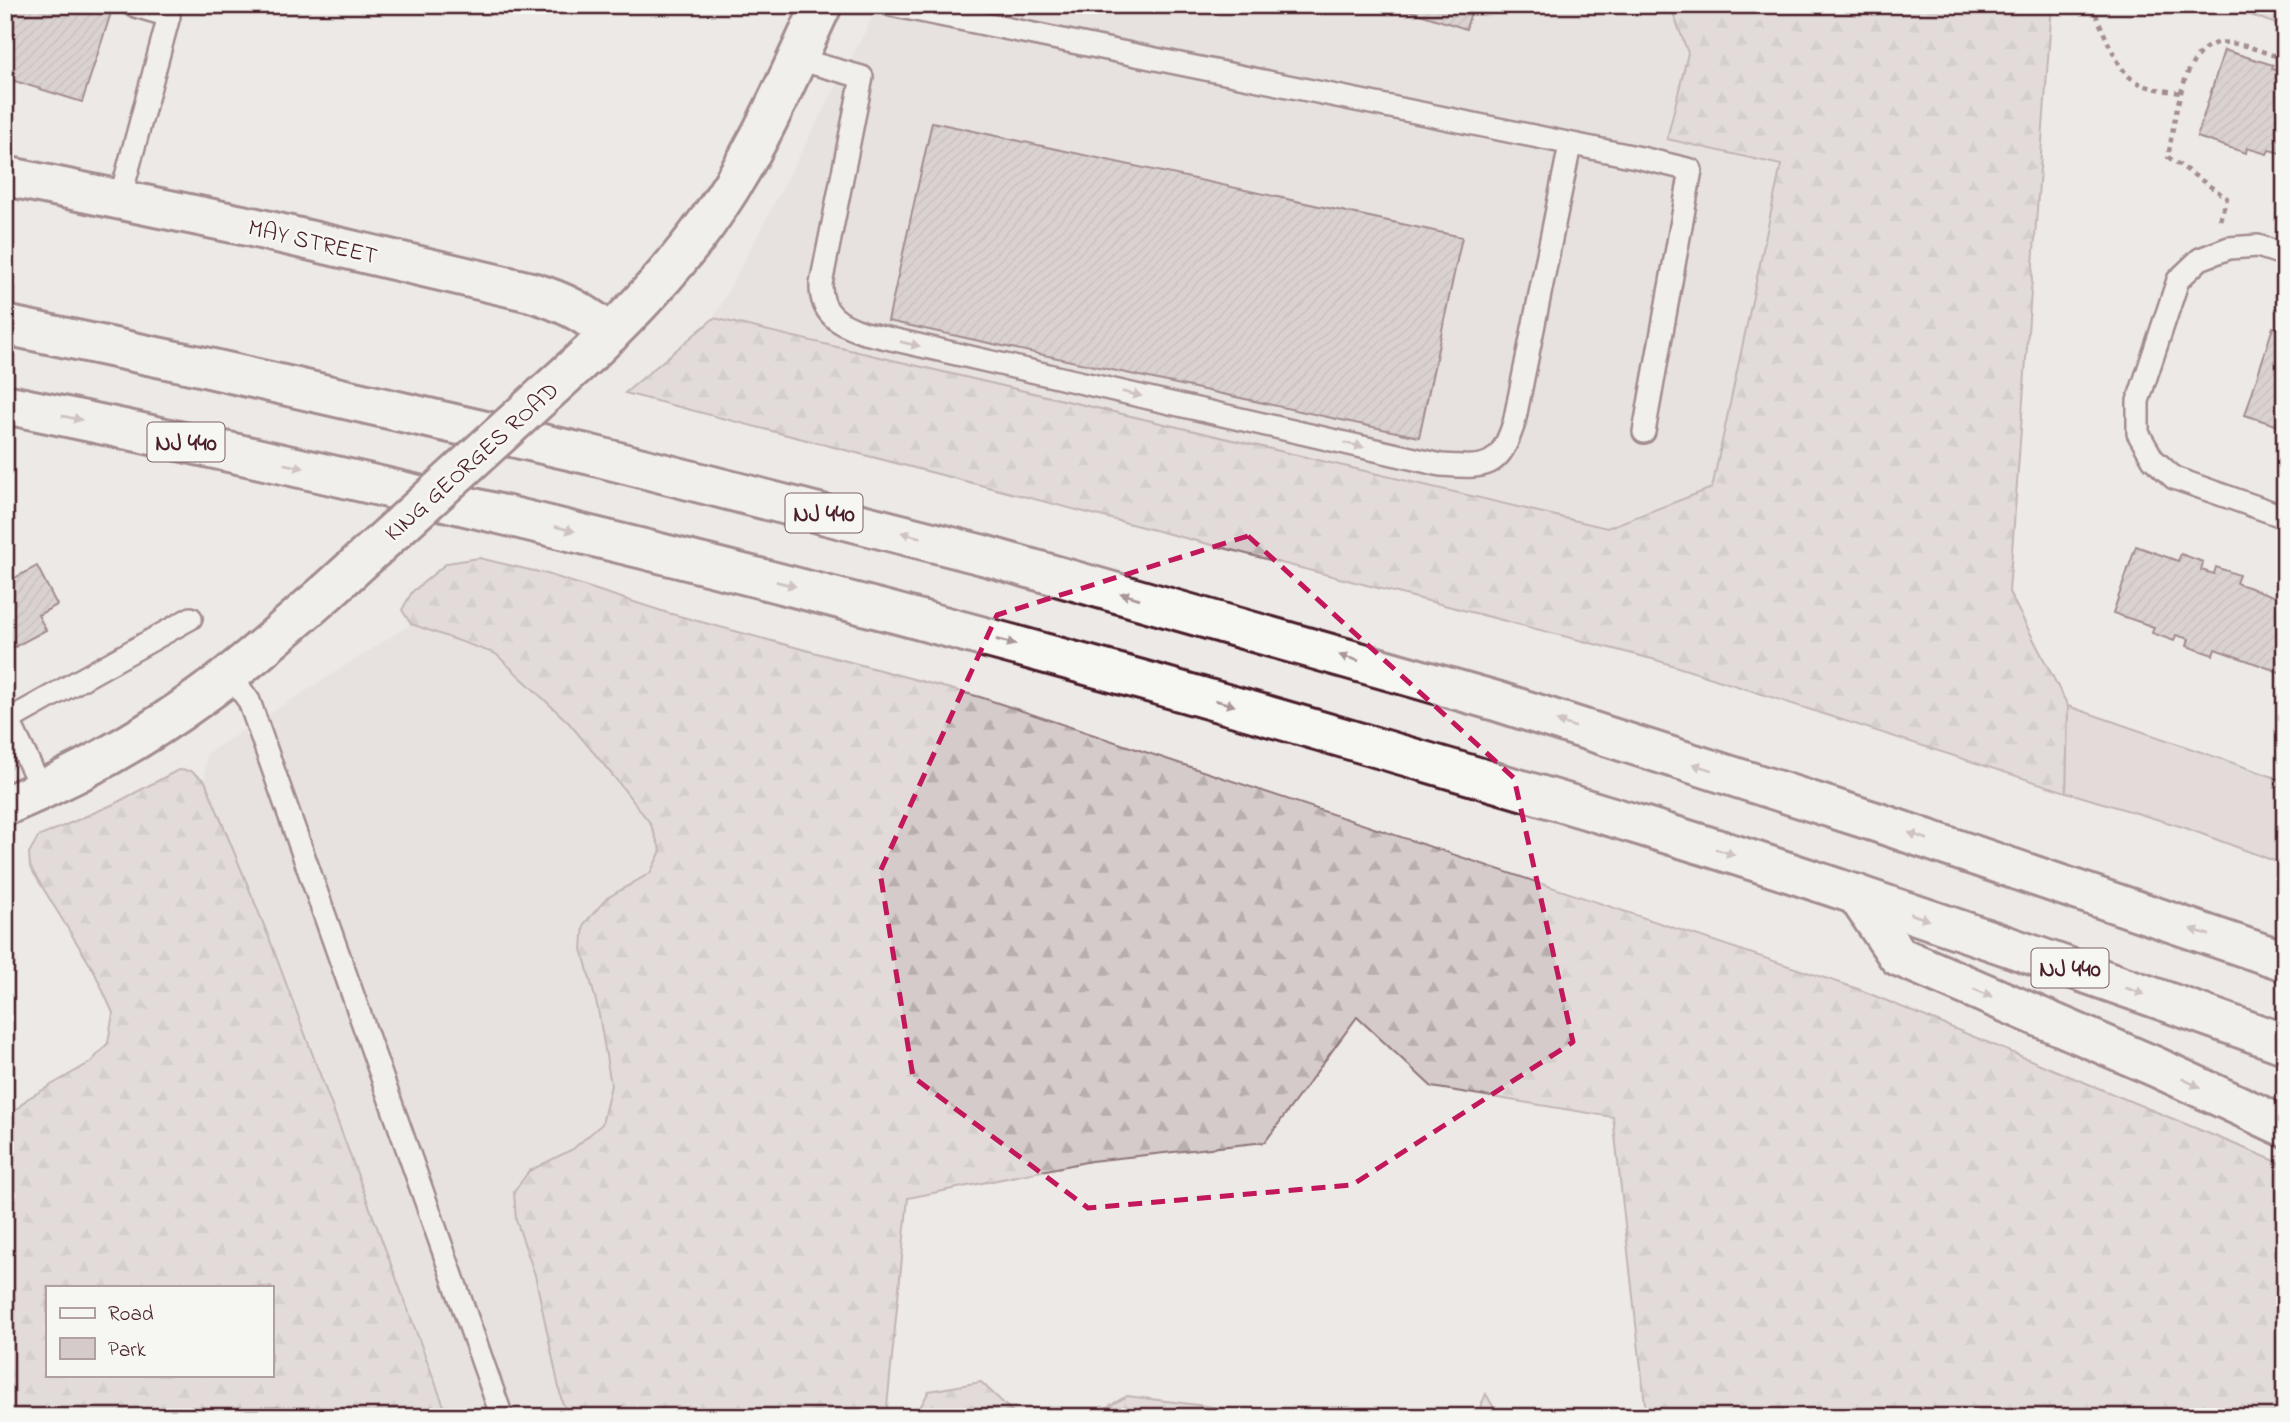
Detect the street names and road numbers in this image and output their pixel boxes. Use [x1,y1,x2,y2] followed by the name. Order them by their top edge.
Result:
[244,212,381,275] street label: MAY STREET
[377,375,568,551] street label: KING GEORGES ROAD
[148,422,224,462] road number: NJ 440
[786,494,862,533] road number: NJ 440
[2032,948,2108,987] road number: NJ 440

